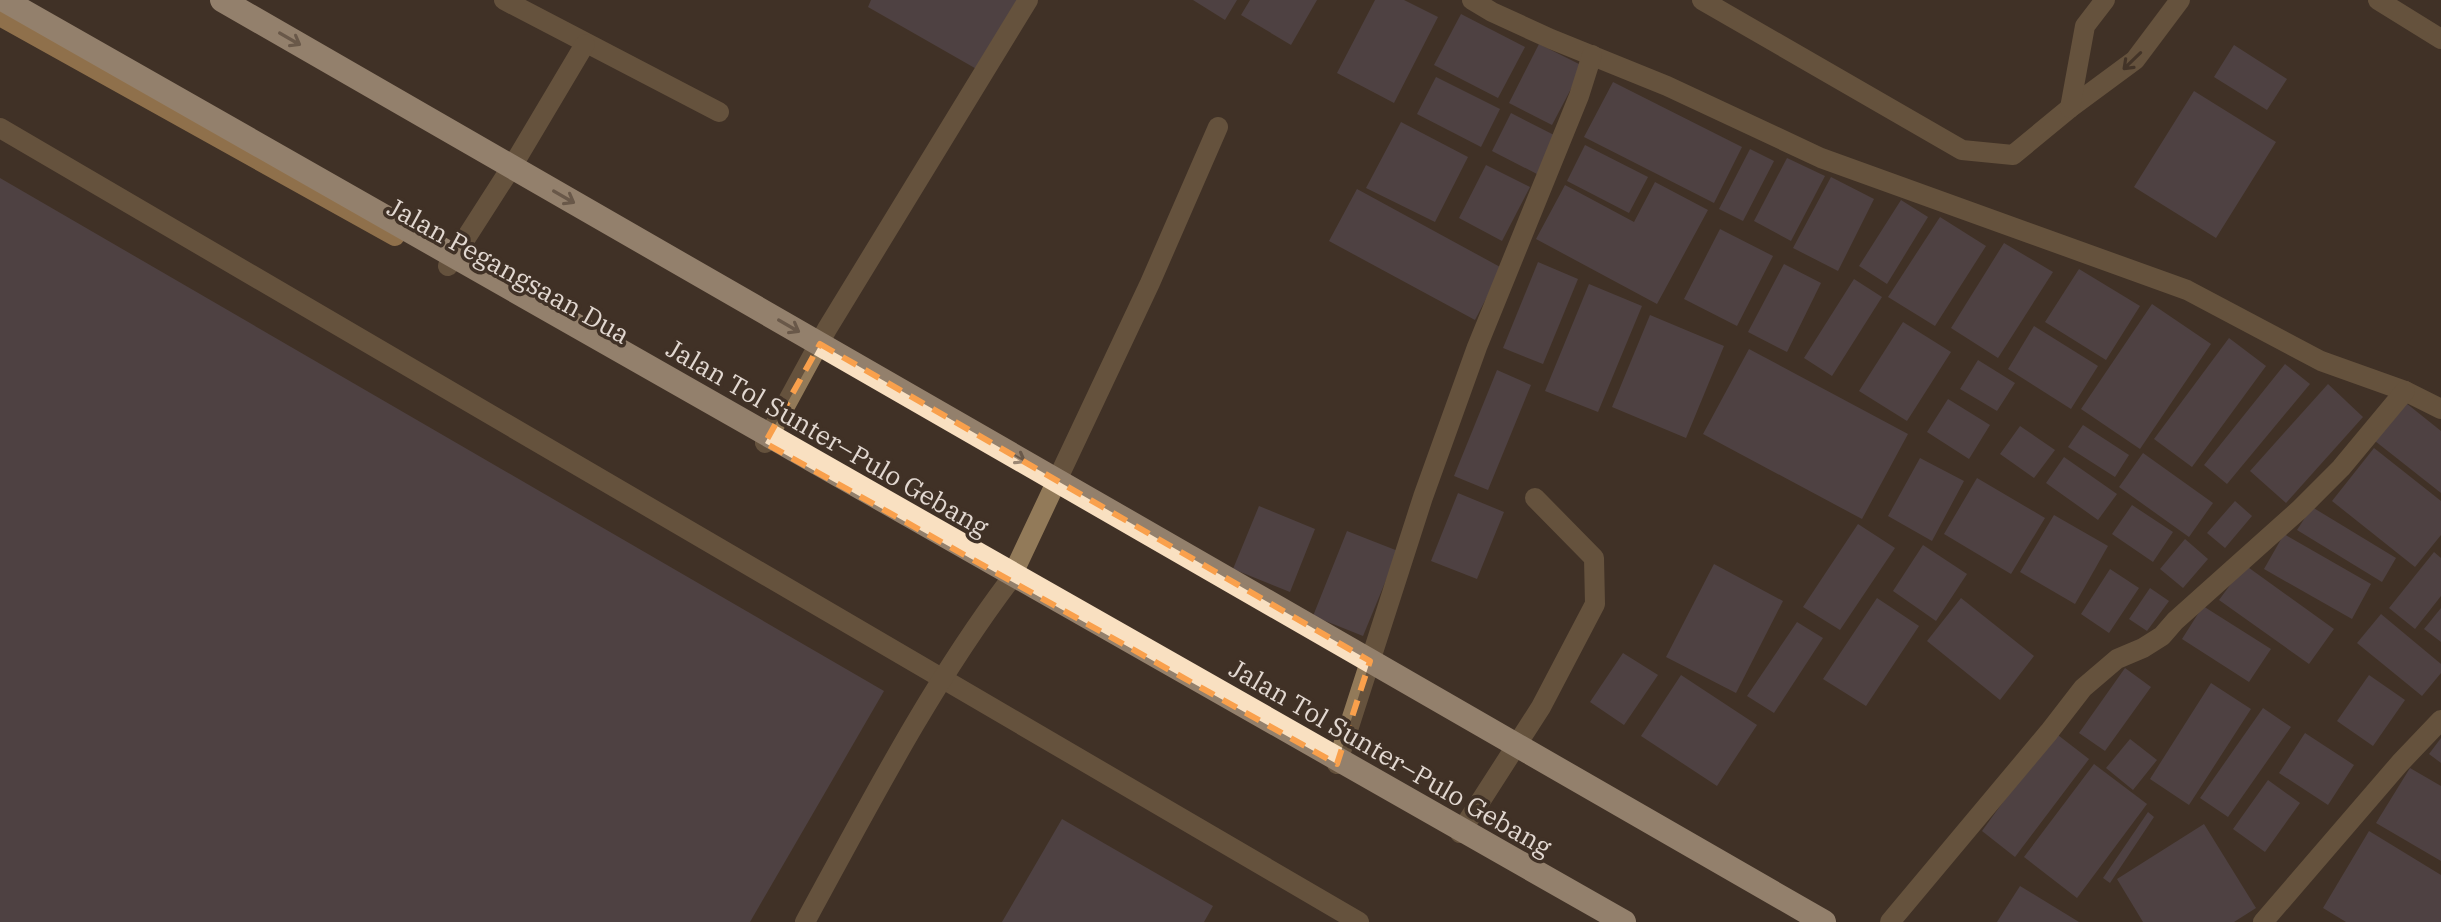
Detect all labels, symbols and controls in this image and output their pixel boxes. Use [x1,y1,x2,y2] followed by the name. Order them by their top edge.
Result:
[278,31,301,47] one-way arrow
[2122,51,2142,70] one-way arrow
[382,189,636,351] street label: Jalan Pegangsaan Dua
[552,189,575,205] one-way arrow
[777,318,800,334] one-way arrow
[661,331,995,543] street label: Jalan Tol Sunter–Pulo Gebang
[1002,449,1026,464] one-way arrow
[1224,651,1558,863] street label: Jalan Tol Sunter–Pulo Gebang

